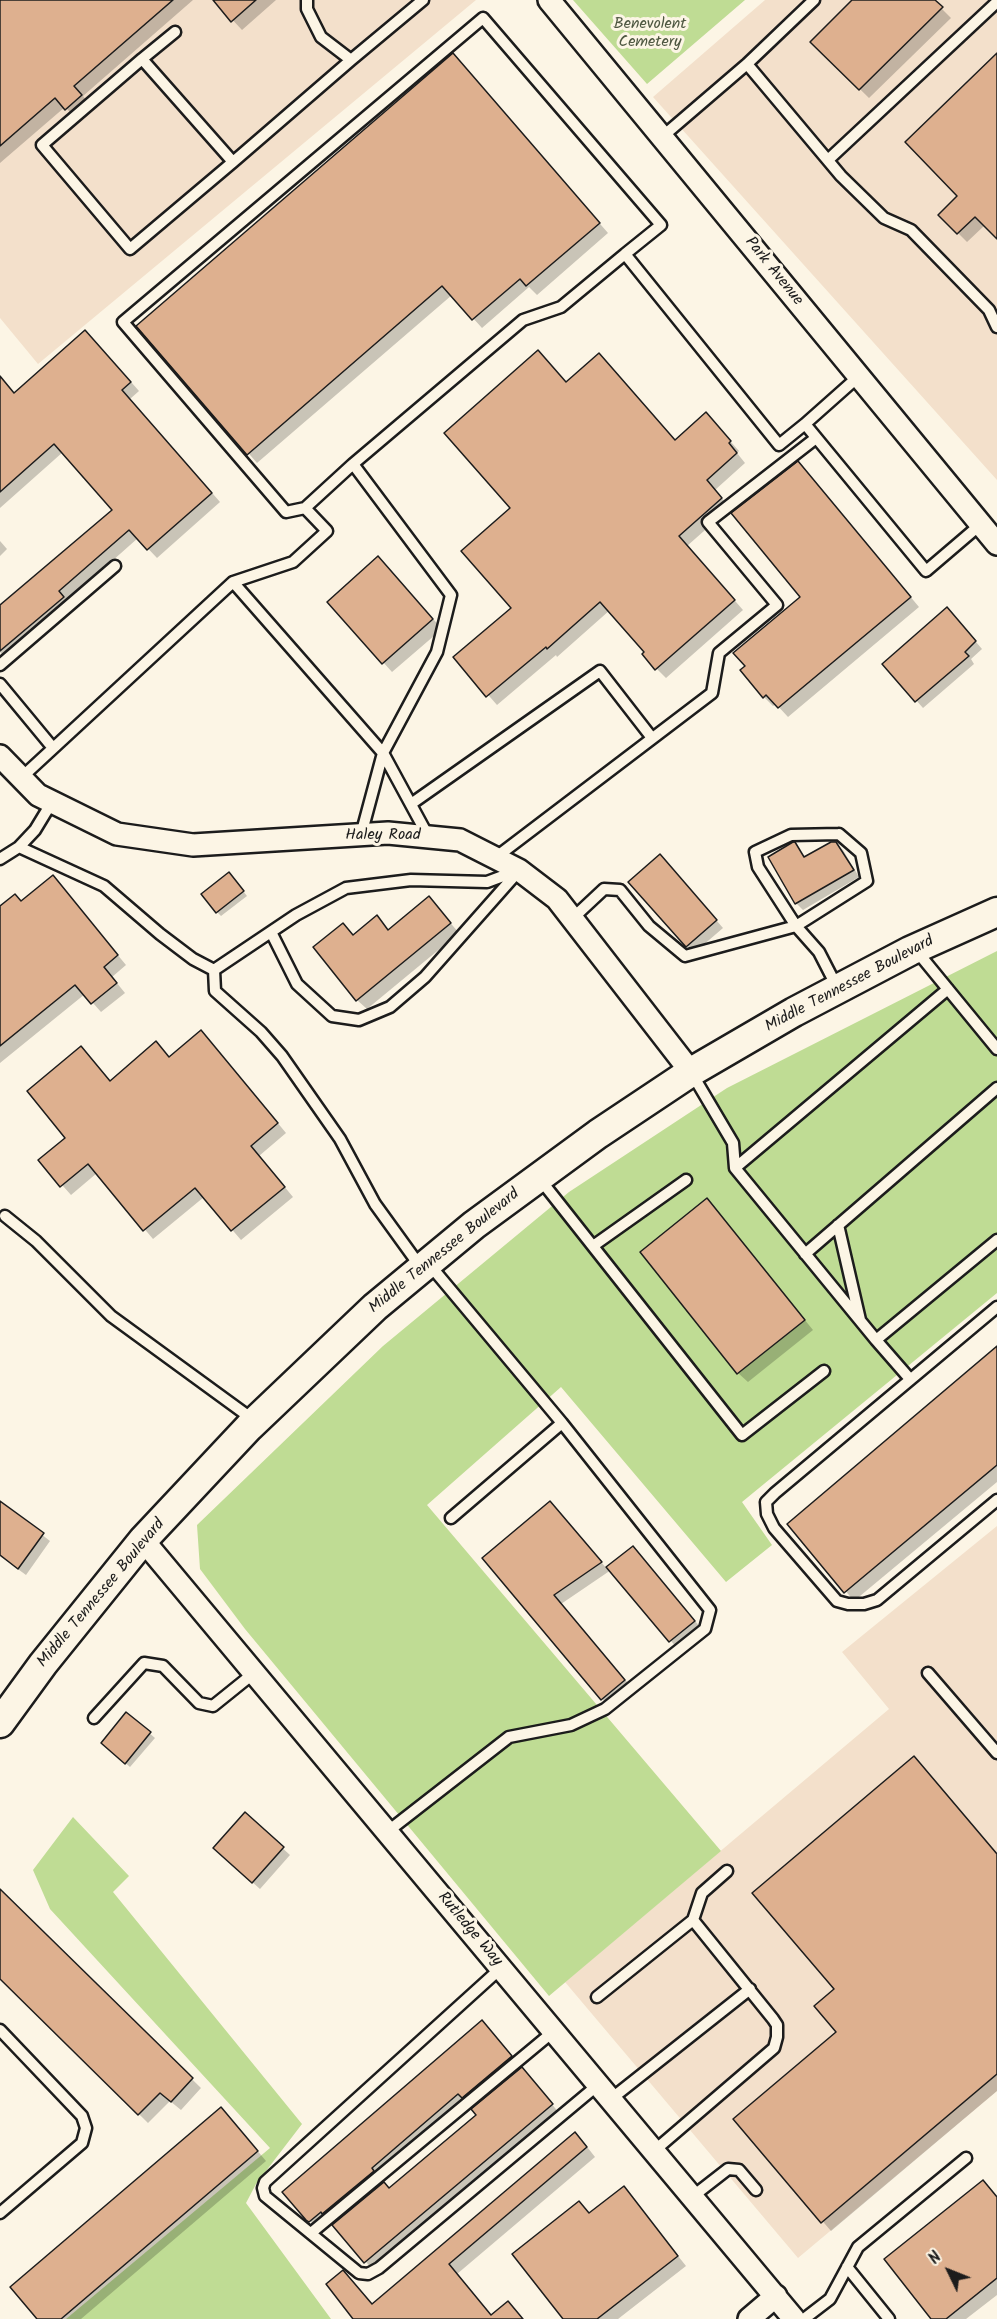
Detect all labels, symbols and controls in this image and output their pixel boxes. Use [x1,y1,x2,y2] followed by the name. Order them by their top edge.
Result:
[614,15,686,53] park label: Benevolent Cemetery
[740,234,806,310] street label: Park Avenue
[345,826,421,846] street label: Haley Road
[762,932,938,1038] street label: Middle Tennessee Boulevard
[366,1185,524,1319] street label: Middle Tennessee Boulevard
[34,1516,170,1672] street label: Middle Tennessee Boulevard
[432,1889,506,1971] street label: Rutledge Way
[919,2241,979,2301] north arrow
[923,2246,948,2271] text: N

